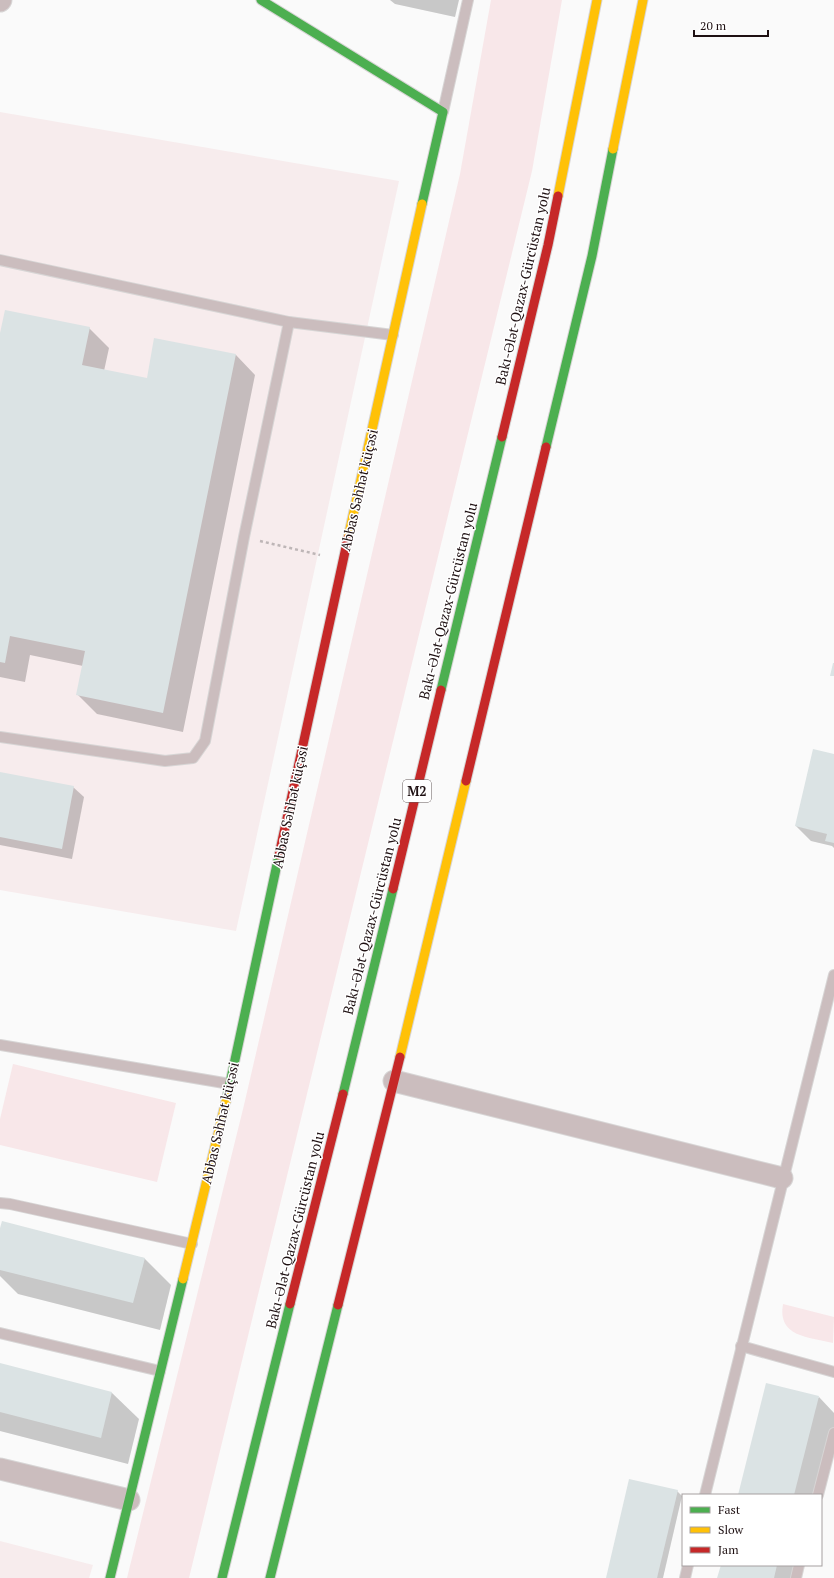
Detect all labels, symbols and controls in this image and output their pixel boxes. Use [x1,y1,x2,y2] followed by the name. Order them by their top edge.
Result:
[694,12,768,38] scale bar
[700,18,727,33] text: 20 m
[490,185,555,387] street label: Bakı-Ələt-Qazax-Gürcüstan yolu
[335,427,382,553] street label: Abbas Səhhət küçəsi
[414,500,481,702] street label: Bakı-Ələt-Qazax-Gürcüstan yolu
[267,744,312,870] street label: Abbas Səhhət küçəsi
[403,780,431,802] road number: M2
[338,815,405,1017] street label: Bakı-Ələt-Qazax-Gürcüstan yolu
[196,1060,243,1186] street label: Abbas Səhhət küçəsi
[261,1129,328,1331] street label: Bakı-Ələt-Qazax-Gürcüstan yolu
[682,1494,822,1566] legend
[718,1502,741,1517] text: Fast
[718,1522,744,1537] text: Slow
[718,1542,739,1557] text: Jam

